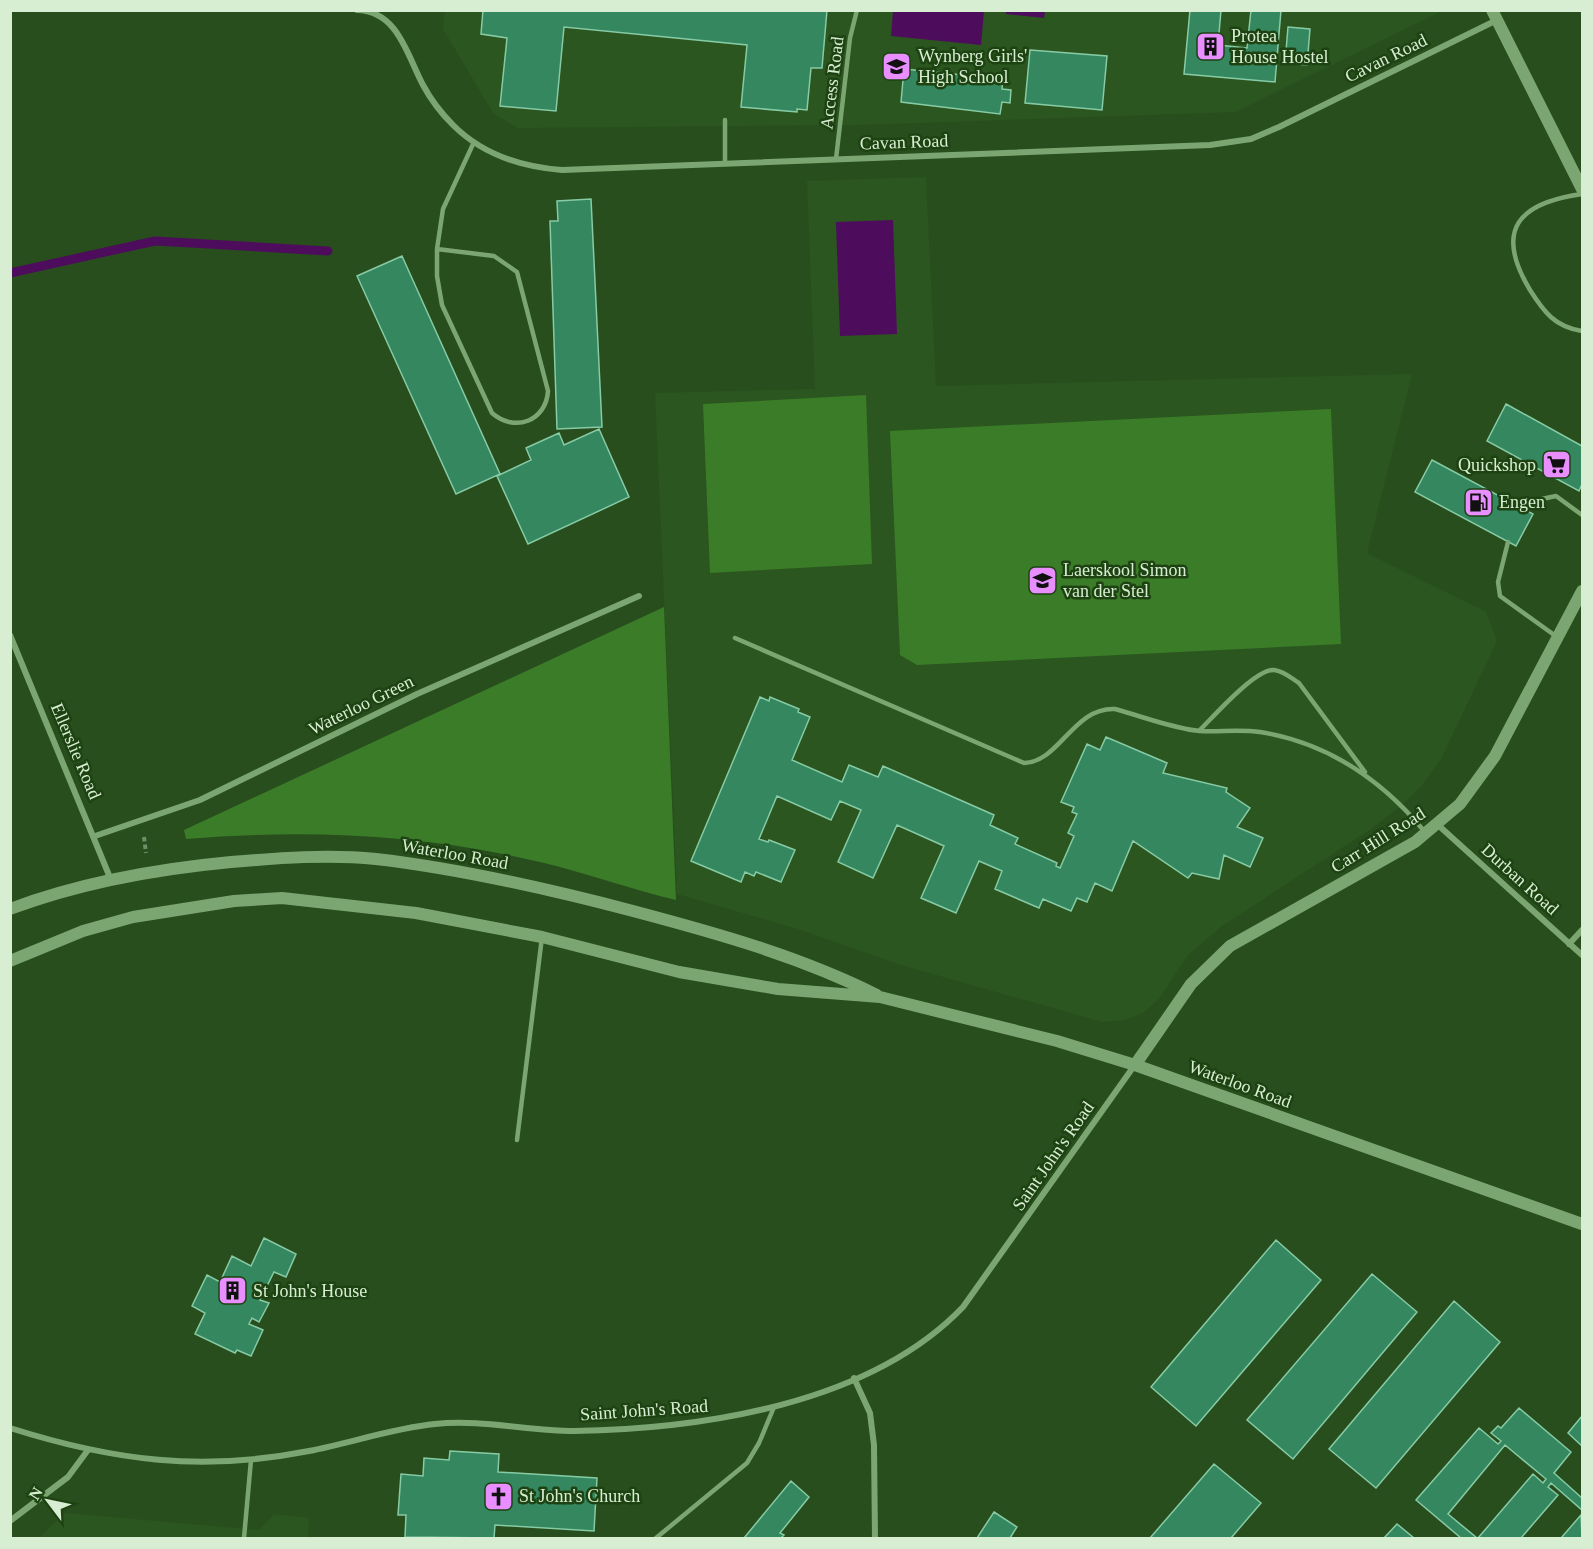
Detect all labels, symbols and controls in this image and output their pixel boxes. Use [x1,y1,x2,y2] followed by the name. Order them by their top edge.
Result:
[1231,26,1329,67] place label: Protea House Hostel
[1194,30,1226,62] building icon: Protea House Hostel
[1342,30,1430,86] street label: Cavan Road
[816,35,848,131] street label: Access Road
[918,46,1027,87] place label: Wynberg Girls' High School
[881,50,913,82] school or university icon: Wynberg Girls' High School
[859,130,949,154] street label: Cavan Road
[1541,449,1573,481] supermarket icon: Quickshop
[1458,455,1536,475] place label: Quickshop
[1462,486,1494,518] fuel station icon: Engen
[1499,492,1545,512] place label: Engen
[1063,560,1187,601] place label: Laerskool Simon van der Stel
[1026,564,1058,596] school or university icon: Laerskool Simon van der Stel
[305,671,417,739] street label: Waterloo Green
[47,700,105,802] street label: Ellerslie Road
[1327,803,1429,877] street label: Carr Hill Road
[400,835,510,873] street label: Waterloo Road
[1477,839,1563,919] street label: Durban Road
[1186,1056,1294,1112] street label: Waterloo Road
[1008,1098,1098,1214] street label: Saint John's Road
[216,1275,248,1307] building icon: St John's House
[253,1281,367,1301] place label: St John's House
[579,1396,709,1424] street label: Saint John's Road
[18,1471,78,1531] north arrow
[482,1480,514,1512] church icon: St John's Church
[25,1484,46,1503] text: N
[519,1486,640,1506] place label: St John's Church

